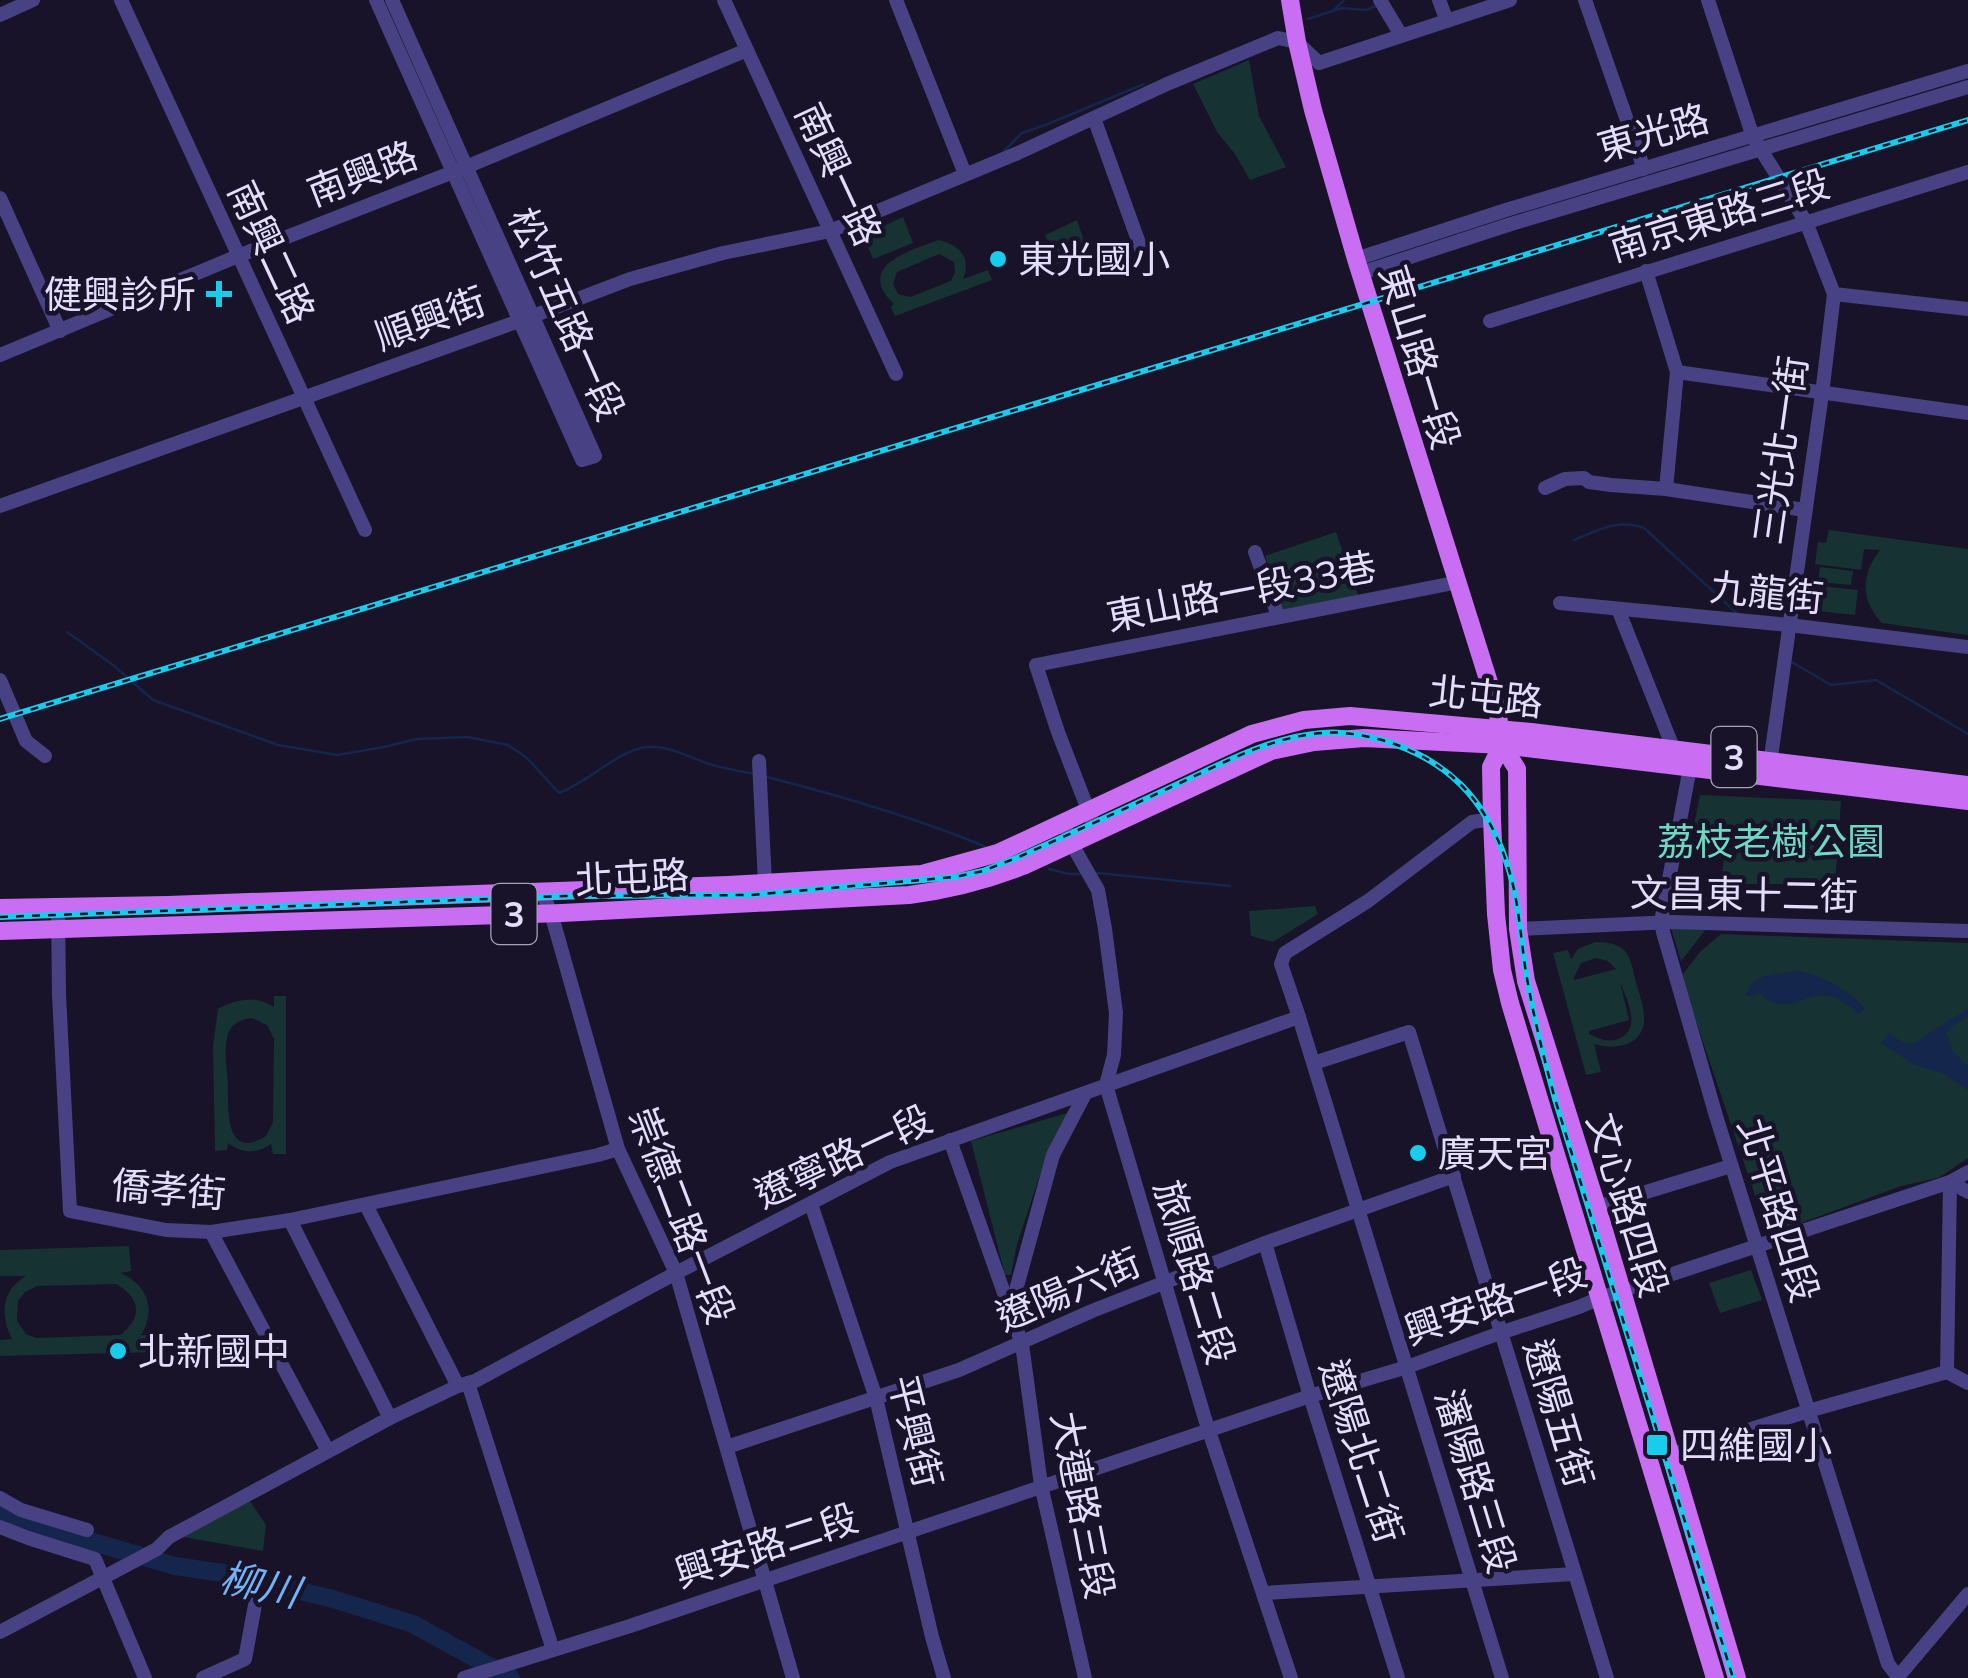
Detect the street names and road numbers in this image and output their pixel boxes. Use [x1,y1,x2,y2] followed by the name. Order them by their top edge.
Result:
[1592,93,1714,171] street label: 東光路
[785,95,893,253] street label: 南興一路
[300,130,424,216] street label: 南興路
[1603,159,1835,271] street label: 南京東路三段
[218,173,326,331] street label: 南興二路
[499,200,635,428] street label: 松竹五路一段
[1369,259,1471,455] street label: 東山路一段
[368,276,492,360] street label: 順興街
[1743,353,1817,547] street label: 三光北一街
[1102,541,1380,641] street label: 東山路一段33巷
[1708,562,1826,622] street label: 九龍街
[1427,666,1545,726] street label: 北屯路
[1712,727,1756,787] road number: 3
[574,850,690,904] street label: 北屯路
[1630,868,1858,920] street label: 文昌東十二街
[492,884,536,944] road number: 3
[747,1094,939,1218] street label: 遼寧路一段
[619,1100,745,1330] street label: 崇德二路一段
[1577,1107,1679,1303] street label: 文心路四段
[1728,1112,1830,1308] street label: 北平路四段
[110,1160,228,1218] street label: 僑孝街
[1144,1174,1246,1370] street label: 旅順路二段
[989,1237,1147,1341] street label: 遼陽六街
[1397,1247,1593,1355] street label: 興安路一段
[1514,1333,1604,1493] street label: 遼陽五街
[1310,1353,1414,1549] street label: 遼陽北二街
[879,1370,953,1492] street label: 平興街
[1425,1383,1527,1579] street label: 瀋陽路三段
[1041,1407,1125,1603] street label: 大連路三段
[668,1493,864,1597] street label: 興安路二段

